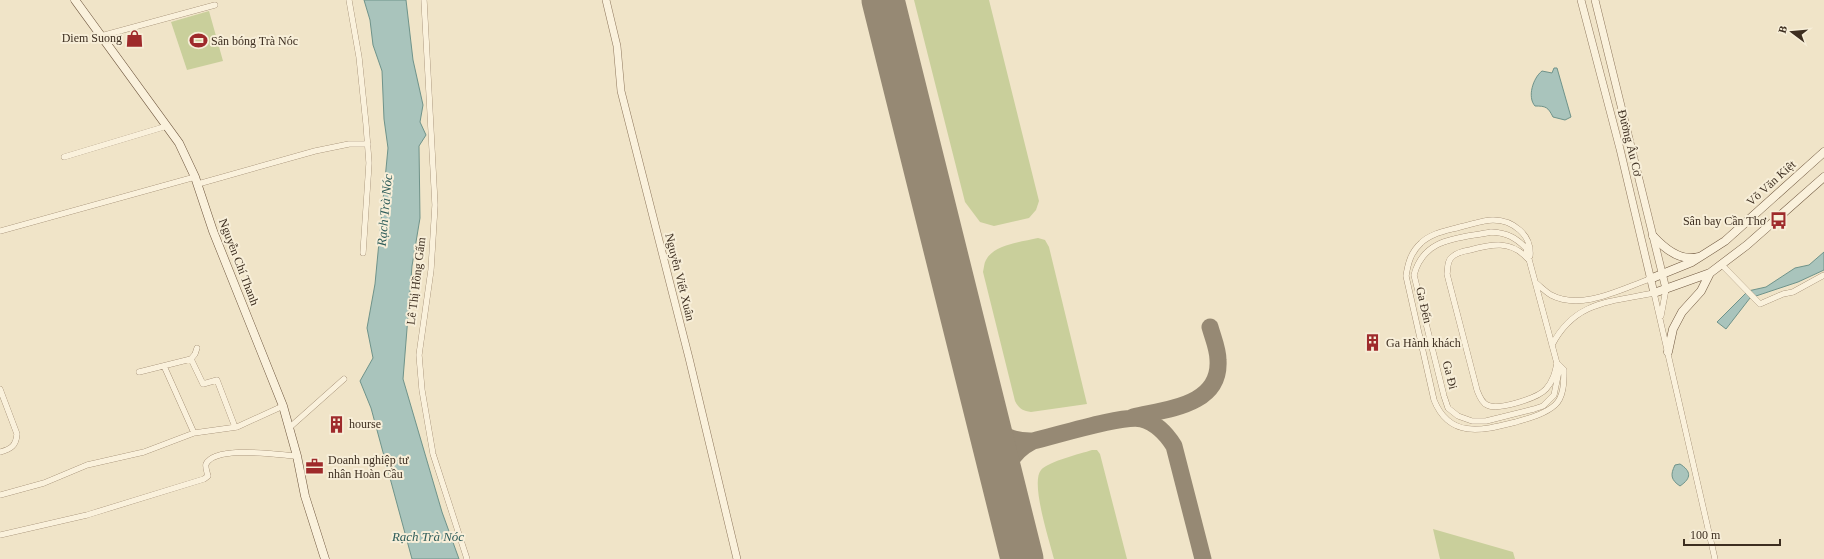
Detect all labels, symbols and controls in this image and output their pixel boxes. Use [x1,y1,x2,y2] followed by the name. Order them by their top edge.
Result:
[1772,12,1812,52] north arrow
[1776,23,1789,34] text: B
[125,28,145,48] shop icon: Diem Suong
[62,31,122,45] place label: Diem Suong
[188,31,208,51] sports icon: Sân bóng Trà Nóc
[211,34,298,48] place label: Sân bóng Trà Nóc
[1615,108,1645,179] street label: Đường Âu Cơ
[1744,157,1799,209] street label: Võ Văn Kiệt
[374,173,395,248] water label: Rạch Trà Nóc
[1769,211,1789,231] bus stop icon: Sân bay Cần Thơ
[1683,214,1767,228] place label: Sân bay Cần Thơ
[216,217,262,307] street label: Nguyễn Chí Thanh
[662,232,698,322] street label: Nguyễn Viết Xuân
[404,236,428,326] street label: Lê Thị Hồng Gấm
[1413,285,1435,325] street label: Ga Đến
[1363,333,1383,353] building icon: Ga Hành khách
[1386,336,1461,350] place label: Ga Hành khách
[1440,359,1460,391] street label: Ga Đi
[326,414,346,434] building icon: hourse
[349,417,381,431] place label: hourse
[328,453,409,481] place label: Doanh nghiệp tư nhân Hoàn Cầu
[305,457,325,477] office icon: Doanh nghiệp tư nhân Hoàn Cầu
[1684,521,1780,547] scale bar
[1690,528,1721,542] text: 100 m
[391,529,464,544] water label: Rạch Trà Nóc

